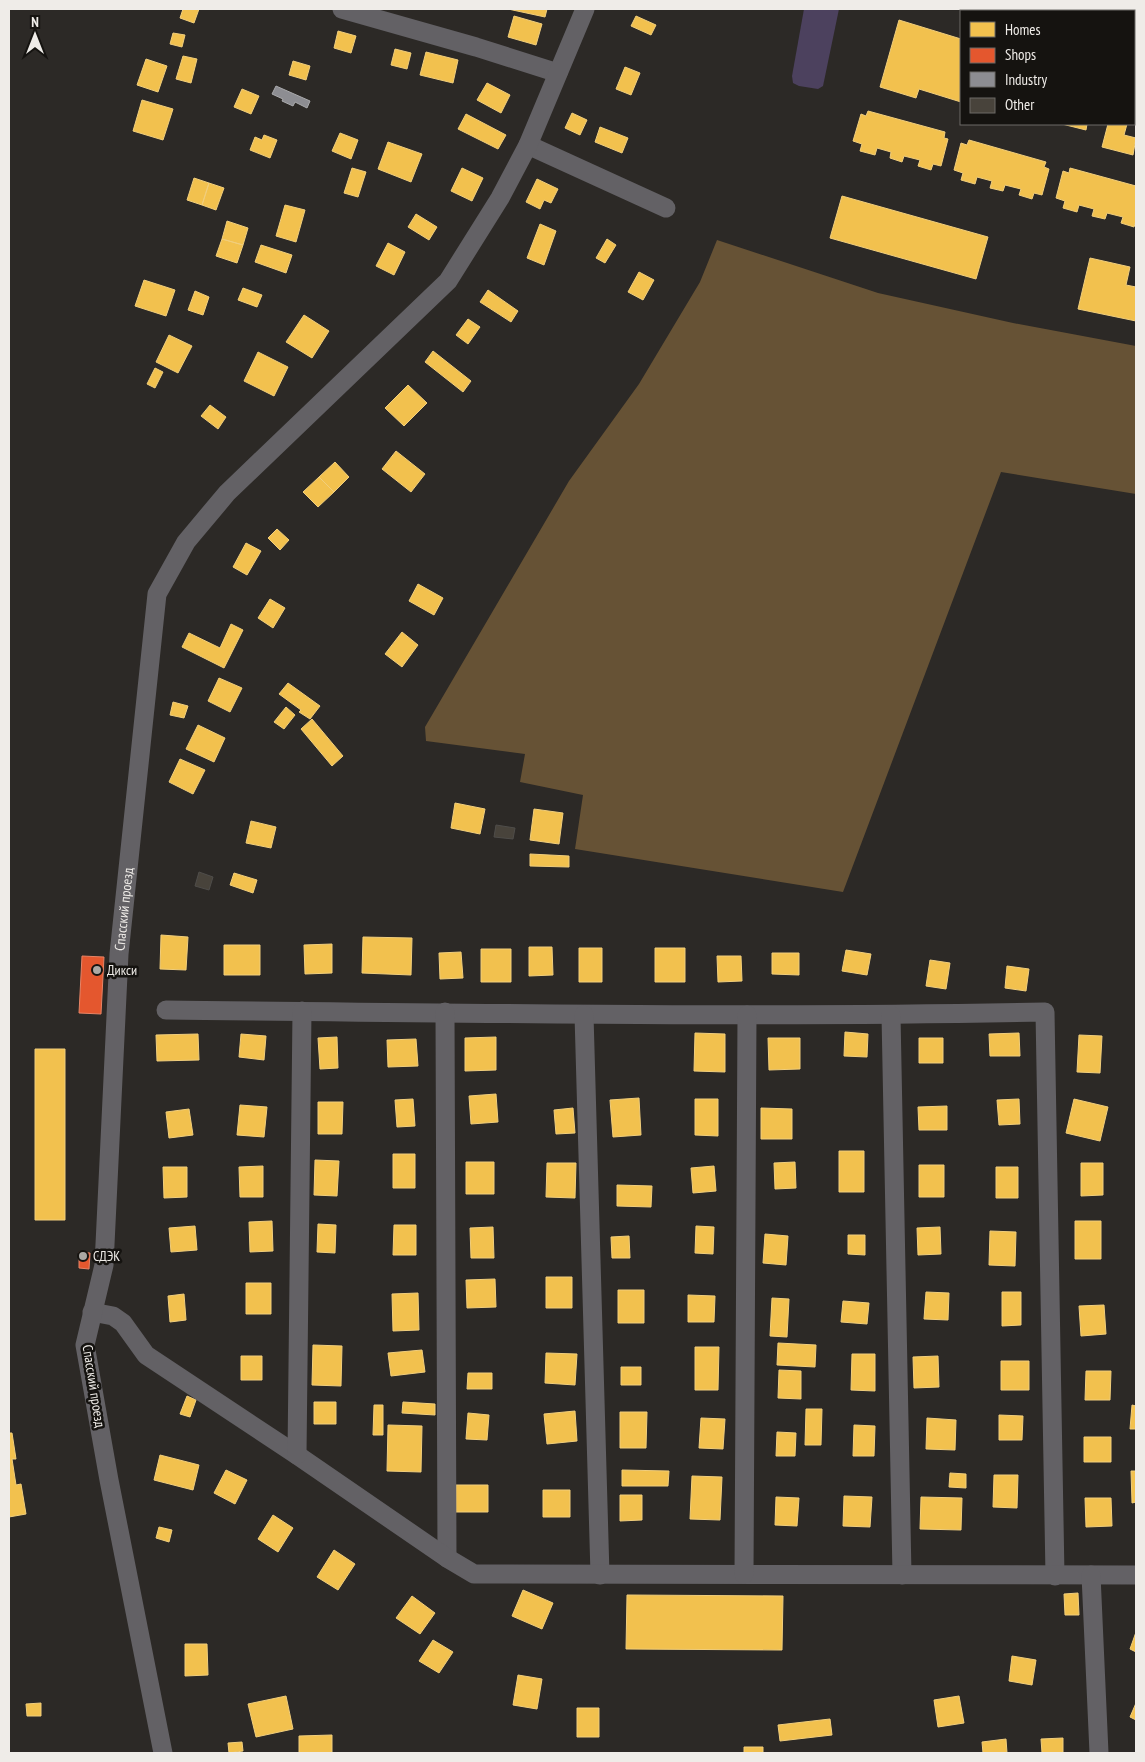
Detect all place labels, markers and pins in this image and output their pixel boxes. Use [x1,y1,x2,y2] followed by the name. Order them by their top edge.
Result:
[107,961,137,979] place label: Дикси
[91,964,103,976] marker: Дикси
[93,1247,120,1265] place label: СДЭК
[77,1250,89,1262] marker: СДЭК

